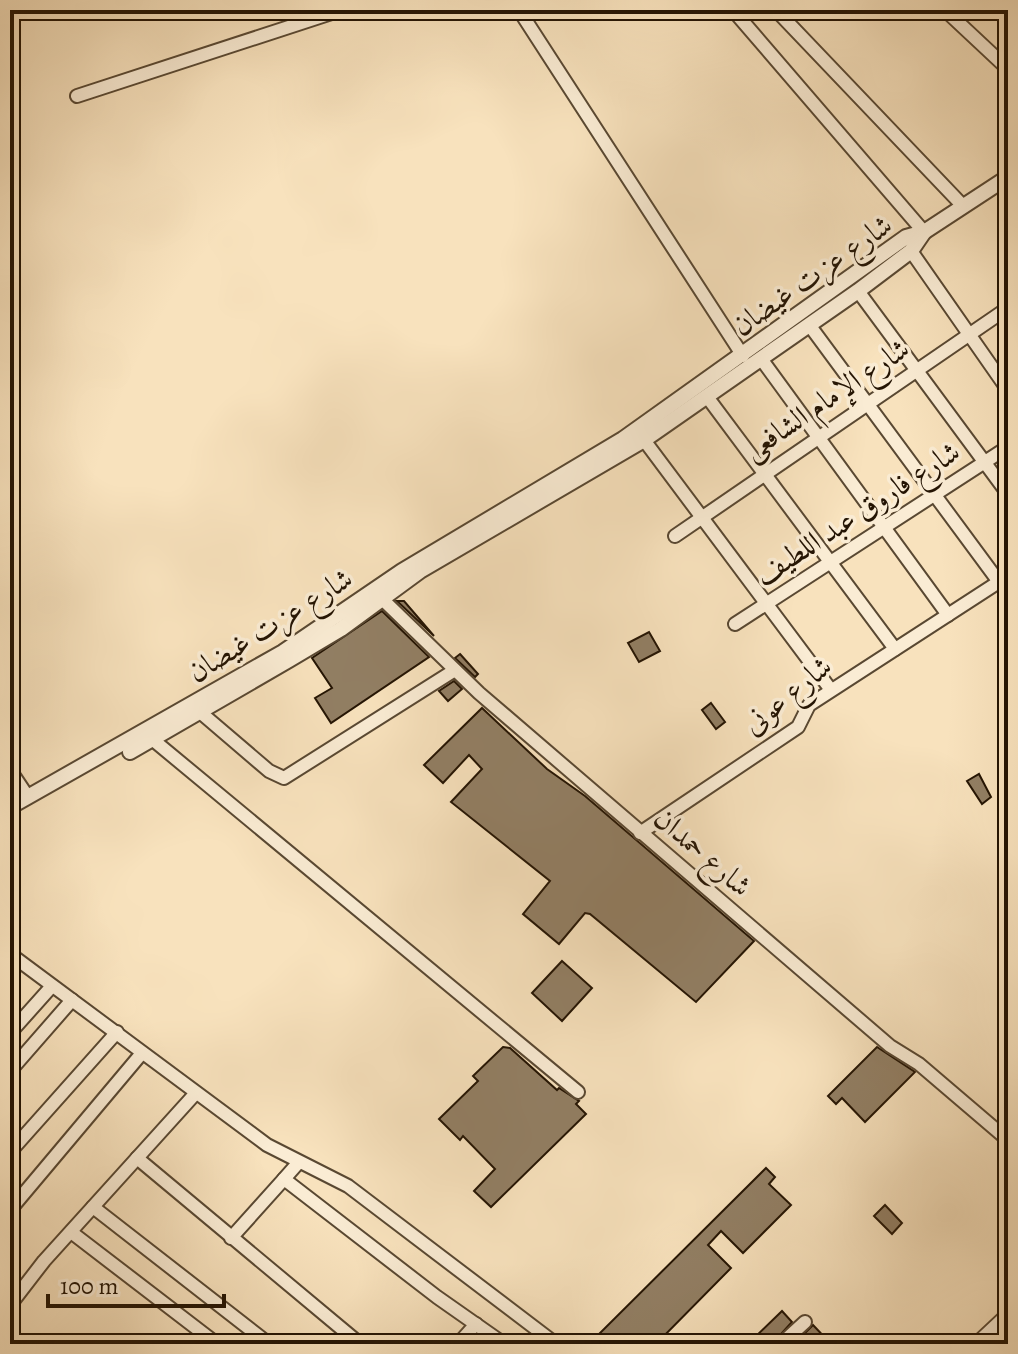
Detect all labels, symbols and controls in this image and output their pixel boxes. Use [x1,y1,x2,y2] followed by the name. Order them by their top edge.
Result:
[724,205,903,349] street label: شارع عزت غيضان
[735,329,920,474] street label: شارع الإمام الشافعى
[746,431,970,599] street label: شارع فاروق عبد اللطيف
[180,558,363,696] street label: شارع عزت غيضان
[734,647,843,747] street label: شارع عونى
[642,798,761,909] street label: شارع حمدان
[48,1258,224,1308] scale bar
[60,1270,119,1302] text: 100 m

